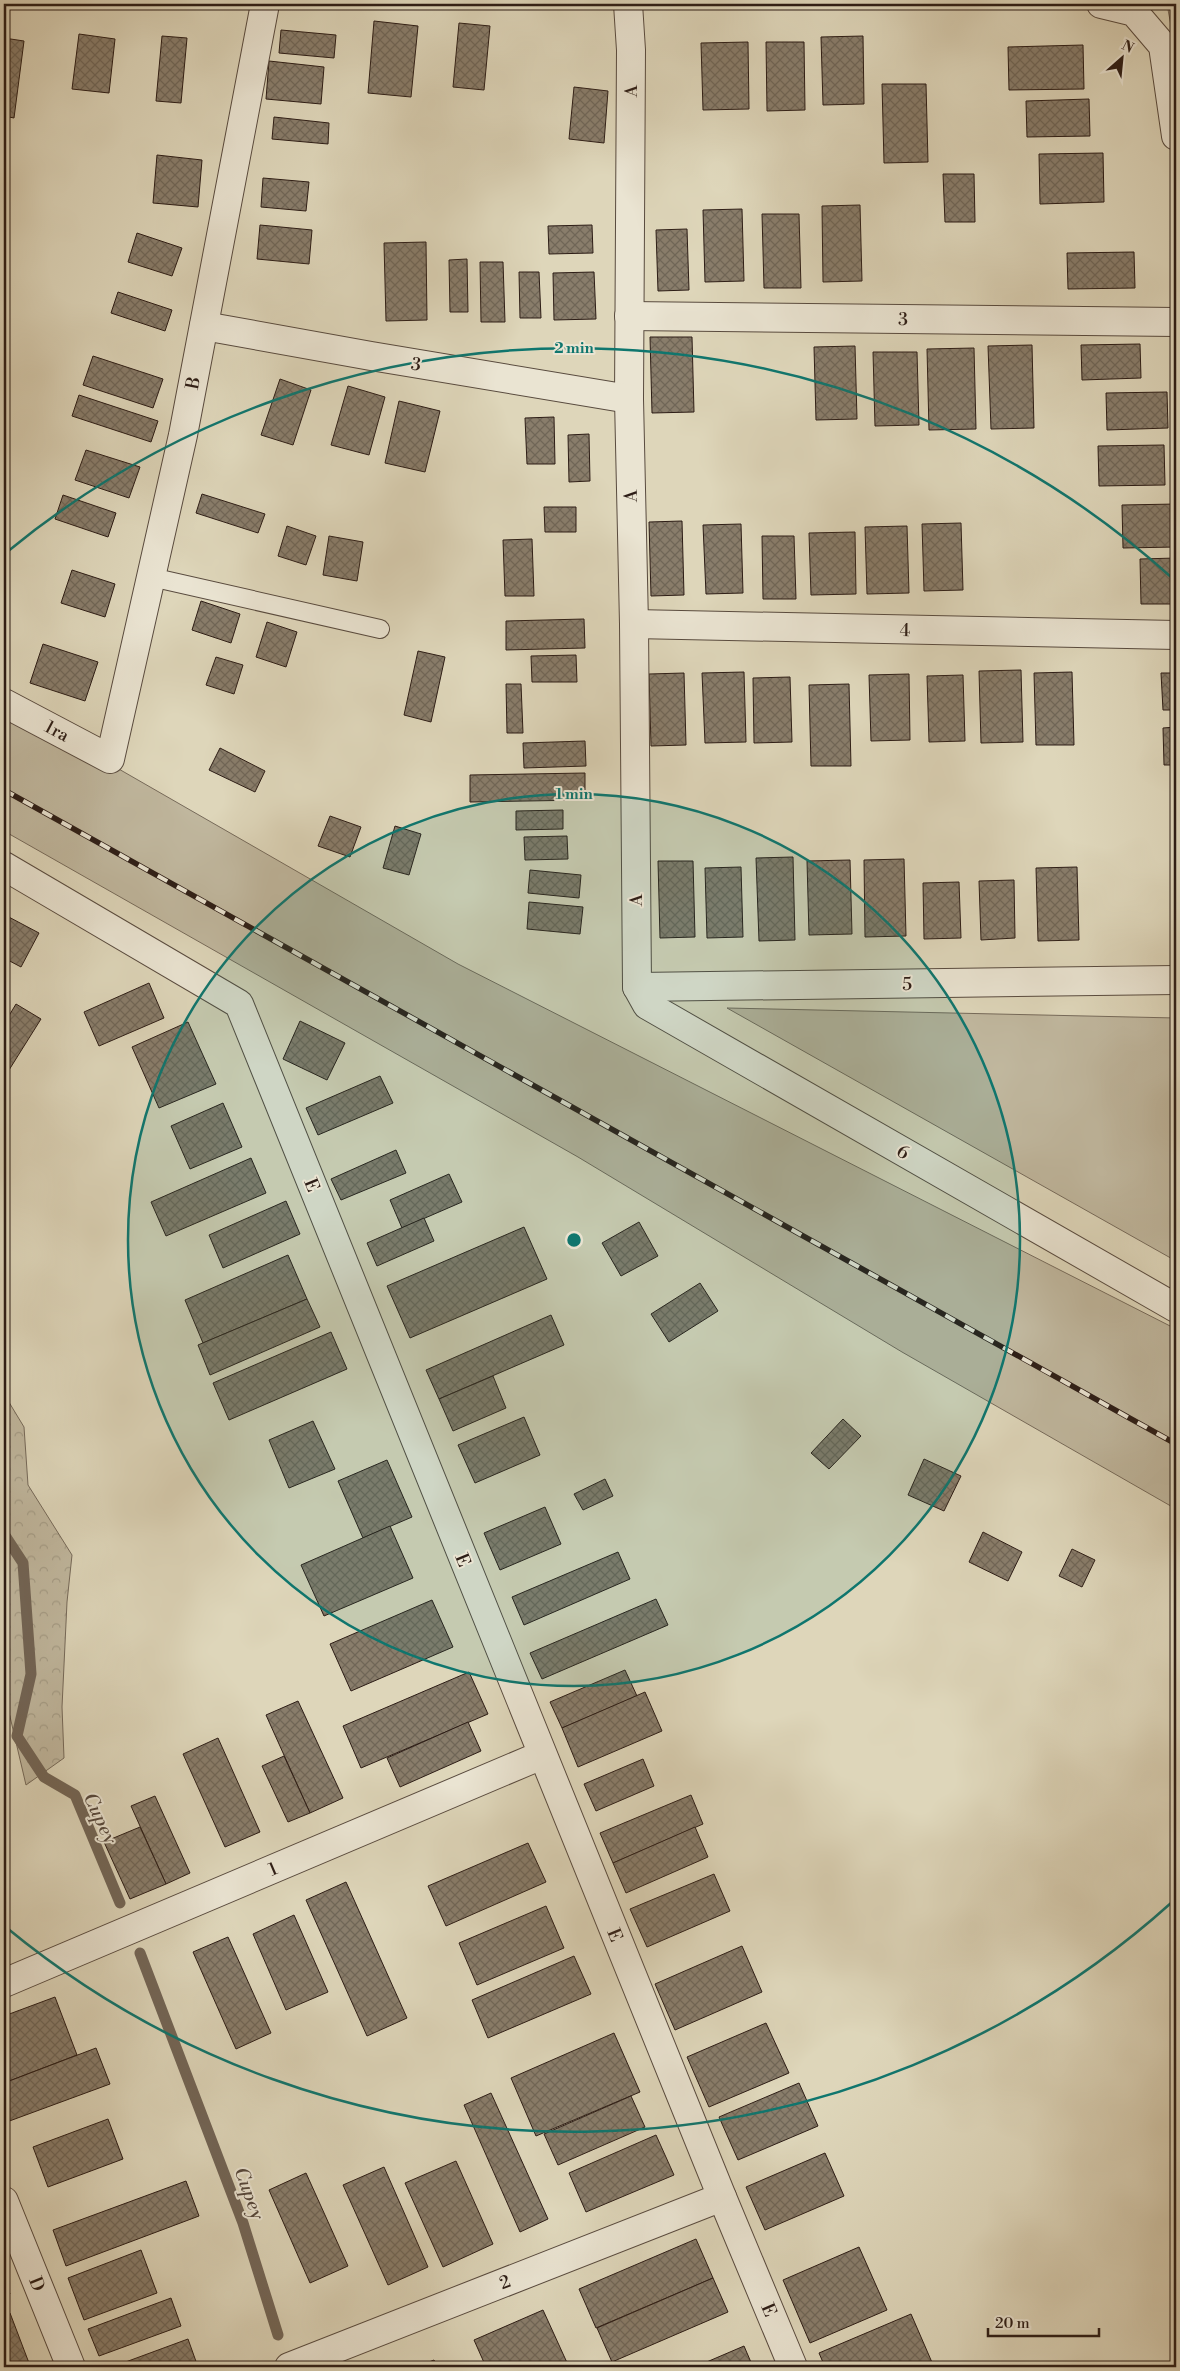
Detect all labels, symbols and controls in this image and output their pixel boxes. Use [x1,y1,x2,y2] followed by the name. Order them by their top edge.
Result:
[1098,32,1148,82] north arrow
[1118,37,1136,58] text: N
[620,84,643,98] street label: A
[898,308,908,331] street label: 3
[554,339,594,358] text: 2 min
[409,352,423,377] street label: 3
[181,375,206,392] street label: B
[620,489,643,503] street label: A
[899,619,911,642] street label: 4
[41,716,74,748] street label: 1ra
[555,785,593,804] text: 1 min
[625,893,648,907] street label: A
[902,973,912,996] street label: 5
[892,1140,913,1165] street label: 6
[299,1175,325,1195] street label: E
[565,1231,583,1249] centre of rings
[450,1550,476,1570] street label: E
[78,1789,123,1849] water label: Cupey
[265,1857,281,1882] street label: 1
[602,1925,628,1945] street label: E
[229,2164,270,2224] water label: Cupey
[496,2270,514,2295] street label: 2
[23,2273,50,2295] street label: D
[756,2300,782,2320] street label: E
[988,2306,1099,2338] scale bar
[995,2314,1030,2333] text: 20 m

